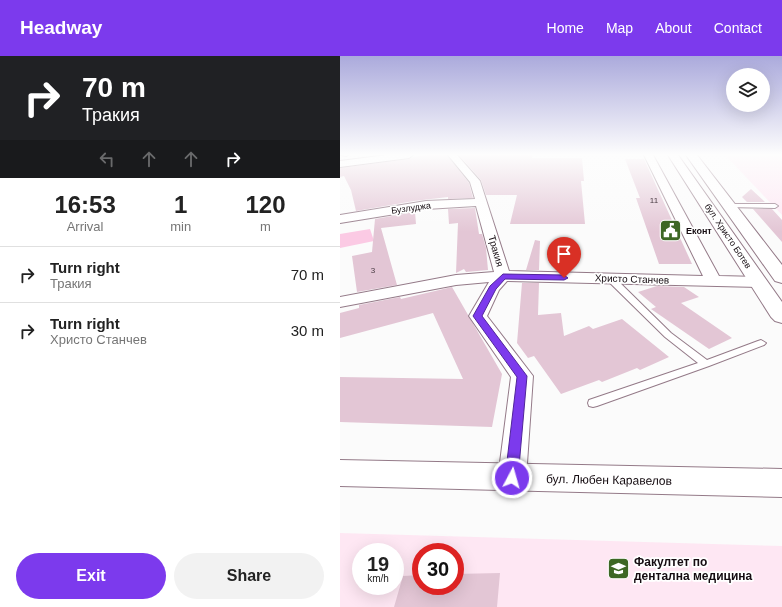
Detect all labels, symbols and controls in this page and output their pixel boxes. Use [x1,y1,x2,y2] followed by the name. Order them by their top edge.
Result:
[20,17,102,38] text: Headway
[547,20,584,36] text: Home
[606,20,633,36] text: Map
[655,20,692,36] text: About
[714,20,762,36] text: Contact
[726,68,770,112] map controls
[726,68,770,112] button: layers
[16,72,68,124] icon: right
[82,72,146,103] text: 70 m
[82,105,140,125] text: Тракия
[96,148,118,170] icon: left
[138,148,160,170] icon: ahead
[180,148,202,170] icon: ahead
[222,148,244,170] icon: right
[54,191,116,218] text: 16:53
[174,191,187,218] text: 1
[246,191,286,218] text: 120
[650,196,659,205] house number: 11
[391,200,431,216] street label: Бузлуджа
[703,202,754,271] street label: бул. Христо Ботев
[657,218,683,244] public building icon: Еконт
[67,219,104,234] text: Arrival
[170,219,191,234] text: min
[260,219,271,234] text: m
[686,226,712,236] place label: Еконт
[486,234,506,268] street label: Тракия
[547,237,581,278] pin
[553,243,575,265] icon: arrive
[50,259,120,276] text: Turn right
[16,264,38,286] icon: right
[291,266,324,283] text: 70 m
[371,266,376,275] house number: 3
[595,272,669,286] street label: Христо Станчев
[50,276,92,291] text: Тракия
[50,315,120,332] text: Turn right
[16,320,38,342] icon: right
[291,322,324,339] text: 30 m
[50,332,147,347] text: Христо Станчев
[491,457,533,499] position arrow
[546,472,672,488] street label: бул. Любен Каравелов
[412,543,464,595] speed limit sign: 30
[16,553,166,599] button: Exit
[174,553,324,599] button: Share
[367,553,389,575] text: 19
[634,555,753,583] place label: Факултет по дентална медицина
[605,556,631,582] school or university icon: Факултет по дентална медицина
[367,573,389,584] text: km/h

